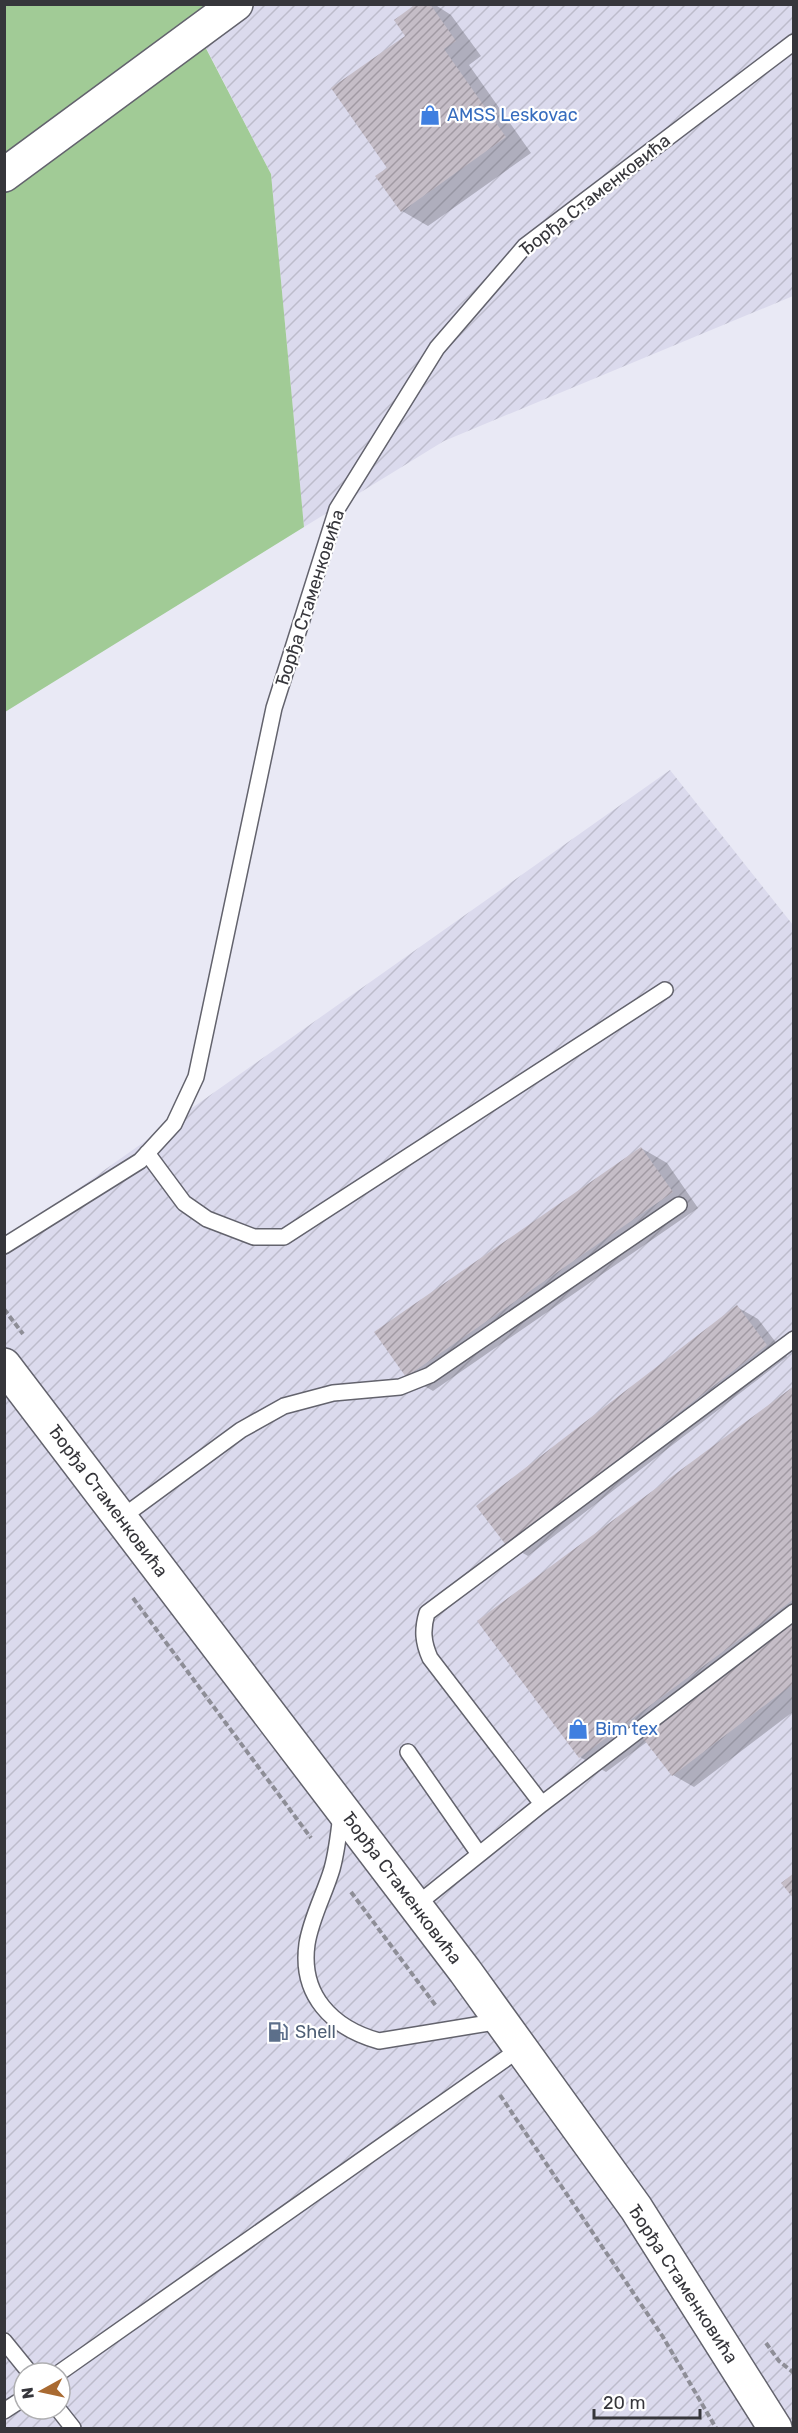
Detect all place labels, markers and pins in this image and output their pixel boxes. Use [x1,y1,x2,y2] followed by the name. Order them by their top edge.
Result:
[418,103,442,127] shop icon: AMSS Leskovac
[447,104,578,126] place label: AMSS Leskovac
[566,1717,590,1741] shop icon: Bim tex
[595,1718,658,1740] place label: Bim tex
[266,2020,290,2044] fuel station icon: Shell
[295,2021,336,2043] place label: Shell

